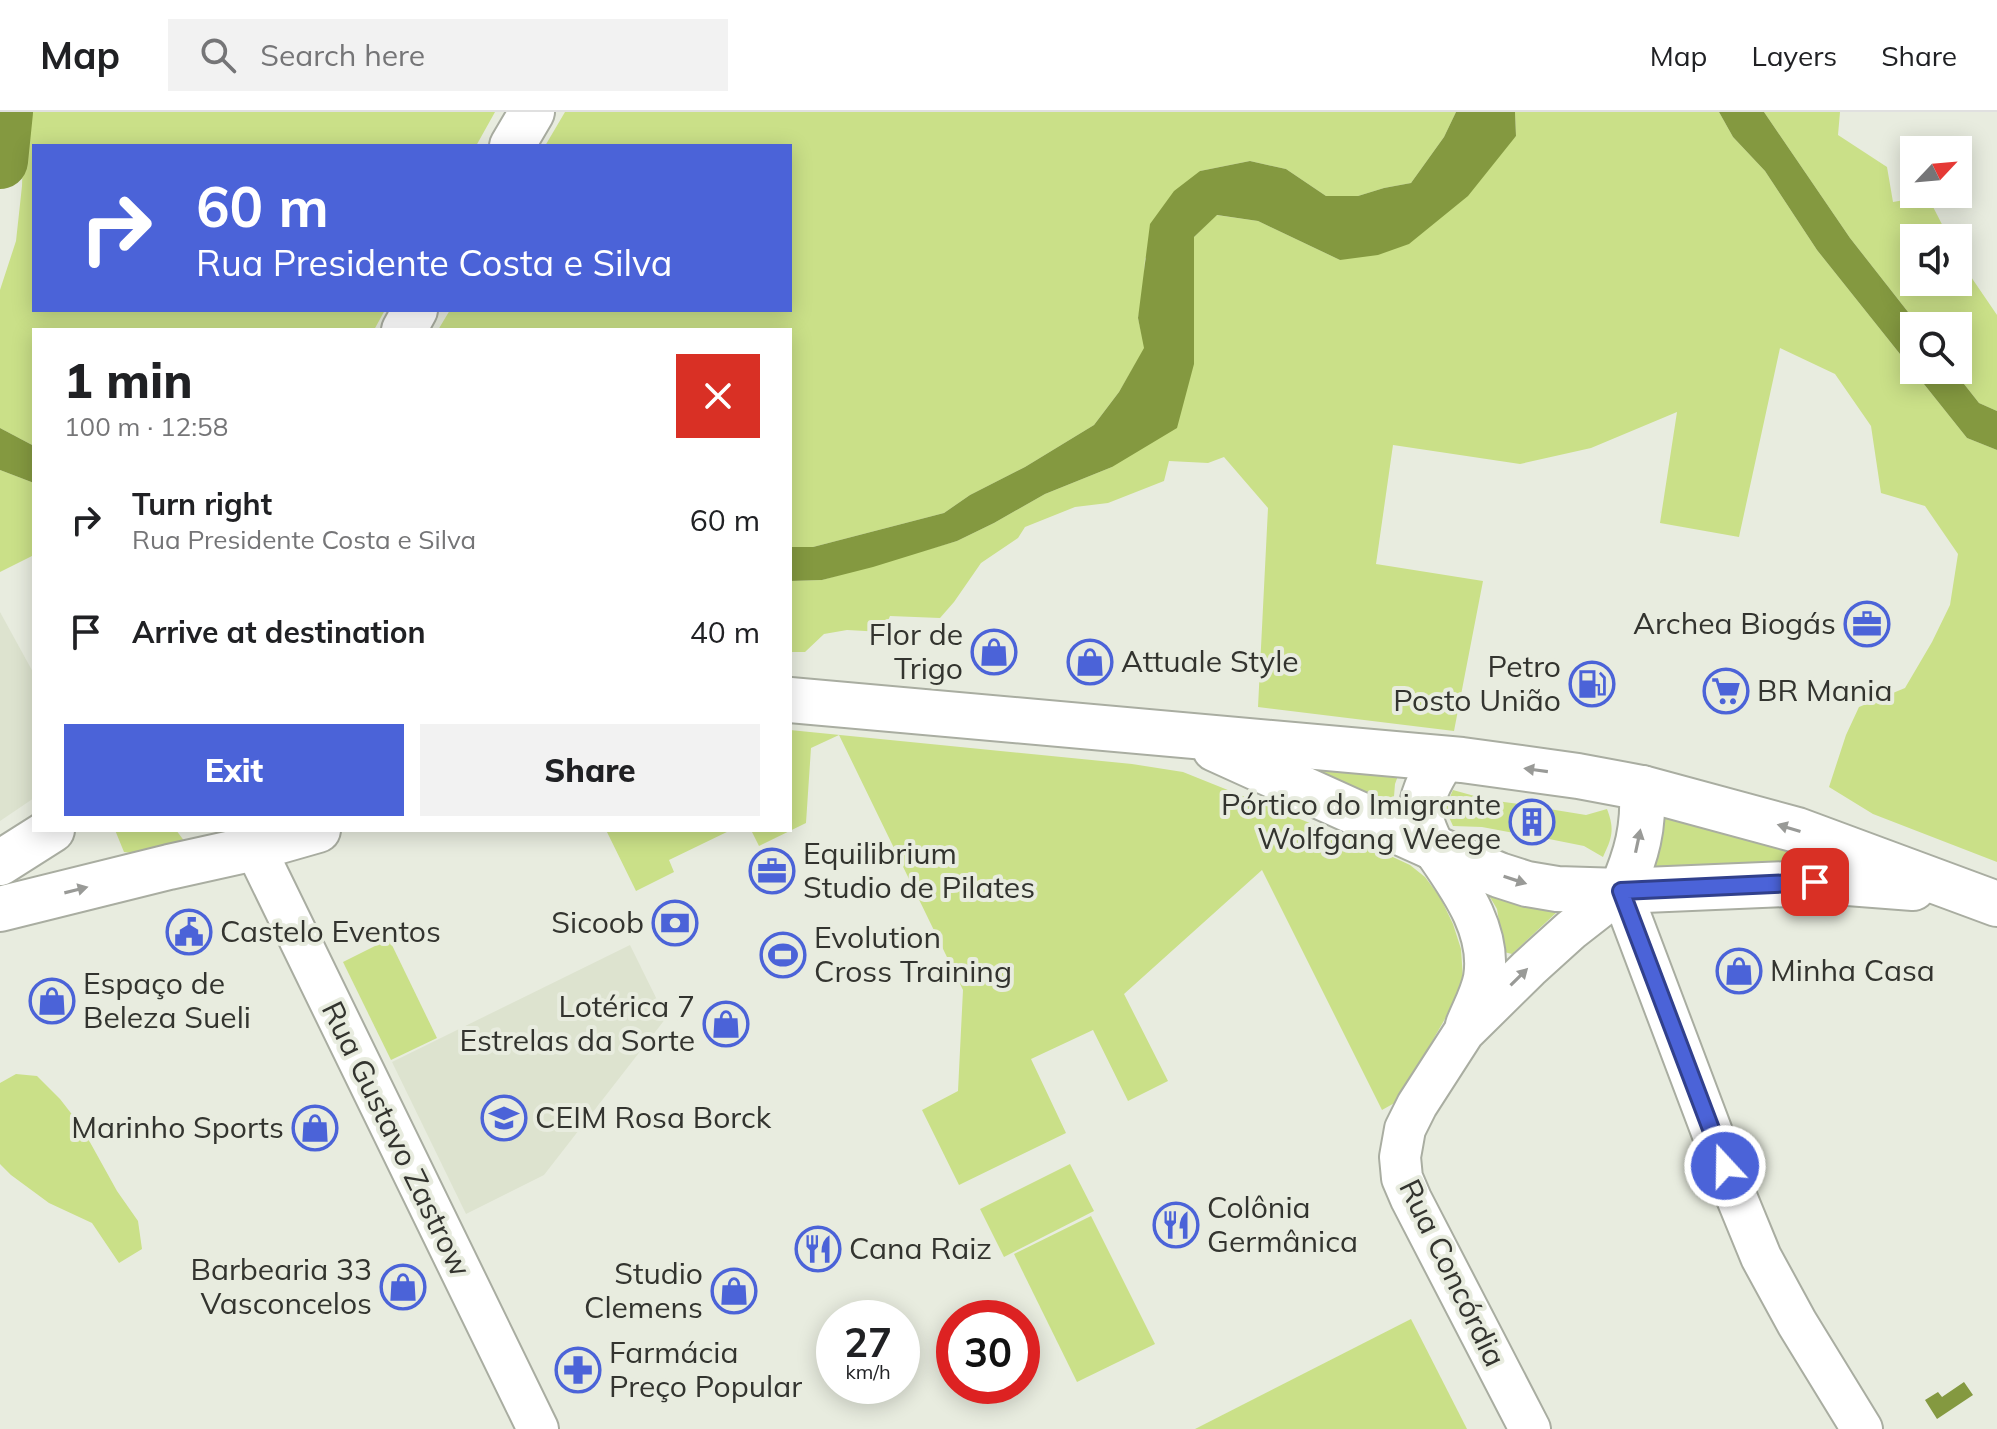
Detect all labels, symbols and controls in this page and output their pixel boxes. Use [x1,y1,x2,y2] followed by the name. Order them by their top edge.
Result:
[168,19,728,91] search box
[40,31,120,79] text: Map
[196,33,240,77] icon: search
[260,36,425,74] text: Search here
[1650,38,1707,73] text: Map
[1751,38,1837,73] text: Layers
[1881,38,1957,73] text: Share
[1900,136,1972,208] north arrow
[1900,136,1972,384] map controls
[196,171,329,241] text: 60 m
[64,176,168,280] icon: right
[1900,224,1972,296] button: sound
[196,240,672,285] text: Rua Presidente Costa e Silva
[1900,312,1972,384] button: search
[64,350,193,410] text: 1 min
[676,354,760,438] button: close
[64,410,228,443] text: 100 m · 12:58
[132,485,272,523] text: Turn right
[64,498,108,542] icon: right
[690,501,760,539] text: 60 m
[132,523,476,556] text: Rua Presidente Costa e Silva
[1843,600,1891,648] office icon: Archea Biogás
[1633,604,1836,642] place label: Archea Biogás
[64,610,108,654] icon: arrive
[132,613,426,651] text: Arrive at destination
[690,613,760,651] text: 40 m
[869,615,963,687] place label: Flor de Trigo
[970,628,1018,676] shop icon: Flor de Trigo
[1066,638,1114,686] shop icon: Attuale Style
[1121,642,1299,680] place label: Attuale Style
[1393,647,1561,719] place label: Petro Posto União
[1568,660,1616,708] fuel station icon: Petro Posto União
[1702,667,1750,715] supermarket icon: BR Mania
[1757,671,1892,709] place label: BR Mania
[64,724,404,816] button: Exit
[420,724,760,816] button: Share
[1523,763,1548,776] one-way arrow
[1221,785,1501,857] place label: Pórtico do Imigrante Wolfgang Weege
[1508,798,1556,846] building icon: Pórtico do Imigrante Wolfgang Weege
[1777,821,1801,833] one-way arrow
[1633,828,1645,853] one-way arrow
[803,834,1035,906] place label: Equilibrium Studio de Pilates
[748,847,796,895] office icon: Equilibrium Studio de Pilates
[1781,848,1849,916] pin
[1793,860,1837,904] icon: arrive
[1503,874,1527,887] one-way arrow
[63,883,88,895] one-way arrow
[651,899,699,947] bank icon: Sicoob
[551,903,644,941] place label: Sicoob
[165,908,213,956] public building icon: Castelo Eventos
[220,912,441,950] place label: Castelo Eventos
[814,918,1012,990] place label: Evolution Cross Training
[759,931,807,979] sports icon: Evolution Cross Training
[1715,947,1763,995] shop icon: Minha Casa
[1770,951,1935,989] place label: Minha Casa
[83,964,251,1036] place label: Espaço de Beleza Sueli
[1509,968,1528,987] one-way arrow
[28,977,76,1025] shop icon: Espaço de Beleza Sueli
[459,987,695,1059] place label: Lotérica 7 Estrelas da Sorte
[314,995,480,1282] street label: Rua Gustavo Zastrow
[702,1000,750,1048] shop icon: Lotérica 7 Estrelas da Sorte
[480,1094,528,1142] school or university icon: CEIM Rosa Borck
[535,1098,772,1136] place label: CEIM Rosa Borck
[291,1104,339,1152] shop icon: Marinho Sports
[71,1108,284,1146] place label: Marinho Sports
[1683,1124,1767,1208] position arrow
[1391,1173,1515,1372] street label: Rua Concórdia
[1207,1188,1358,1260] place label: Colônia Germânica
[1152,1201,1200,1249] restaurant icon: Colônia Germânica
[794,1225,842,1273] restaurant icon: Cana Raiz
[849,1229,992,1267] place label: Cana Raiz
[191,1250,372,1322] place label: Barbearia 33 Vasconcelos
[584,1254,703,1326] place label: Studio Clemens
[379,1263,427,1311] shop icon: Barbearia 33 Vasconcelos
[710,1267,758,1315] shop icon: Studio Clemens
[936,1300,1040,1404] speed limit sign: 30
[844,1317,892,1367] text: 27
[609,1333,802,1405] place label: Farmácia Preço Popular
[554,1346,602,1394] pharmacy icon: Farmácia Preço Popular
[845,1359,891,1384] text: km/h

